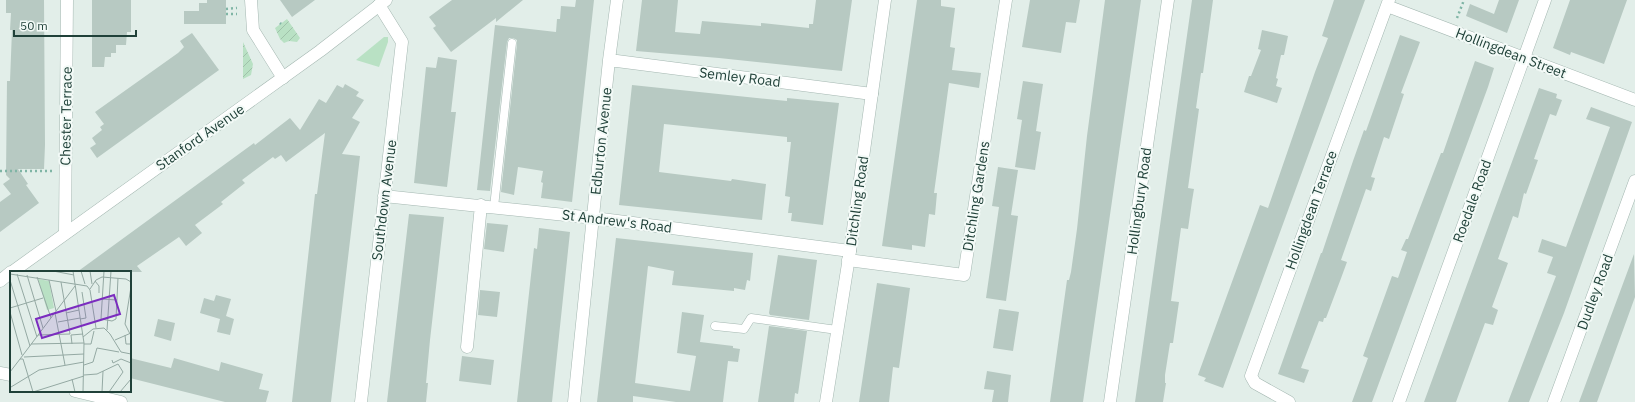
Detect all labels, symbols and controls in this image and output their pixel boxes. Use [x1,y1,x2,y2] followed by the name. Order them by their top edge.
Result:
[14,12,136,38] scale bar
[20,18,48,33] text: 50 m
[1453,24,1569,82] street label: Hollingdean Street
[698,63,782,91] street label: Semley Road
[56,66,76,166] street label: Chester Terrace
[586,86,616,196] street label: Edburton Avenue
[152,100,248,174] street label: Stanford Avenue
[368,138,400,261] street label: Southdown Avenue
[958,139,994,252] street label: Ditchling Gardens
[1123,146,1155,256] street label: Hollingbury Road
[1281,148,1341,272] street label: Hollingdean Terrace
[842,155,872,247] street label: Ditchling Road
[1449,157,1495,245] street label: Roedale Road
[561,205,673,237] street label: St Andrew's Road
[1573,252,1617,332] street label: Dudley Road
[10,271,131,392] inset map

